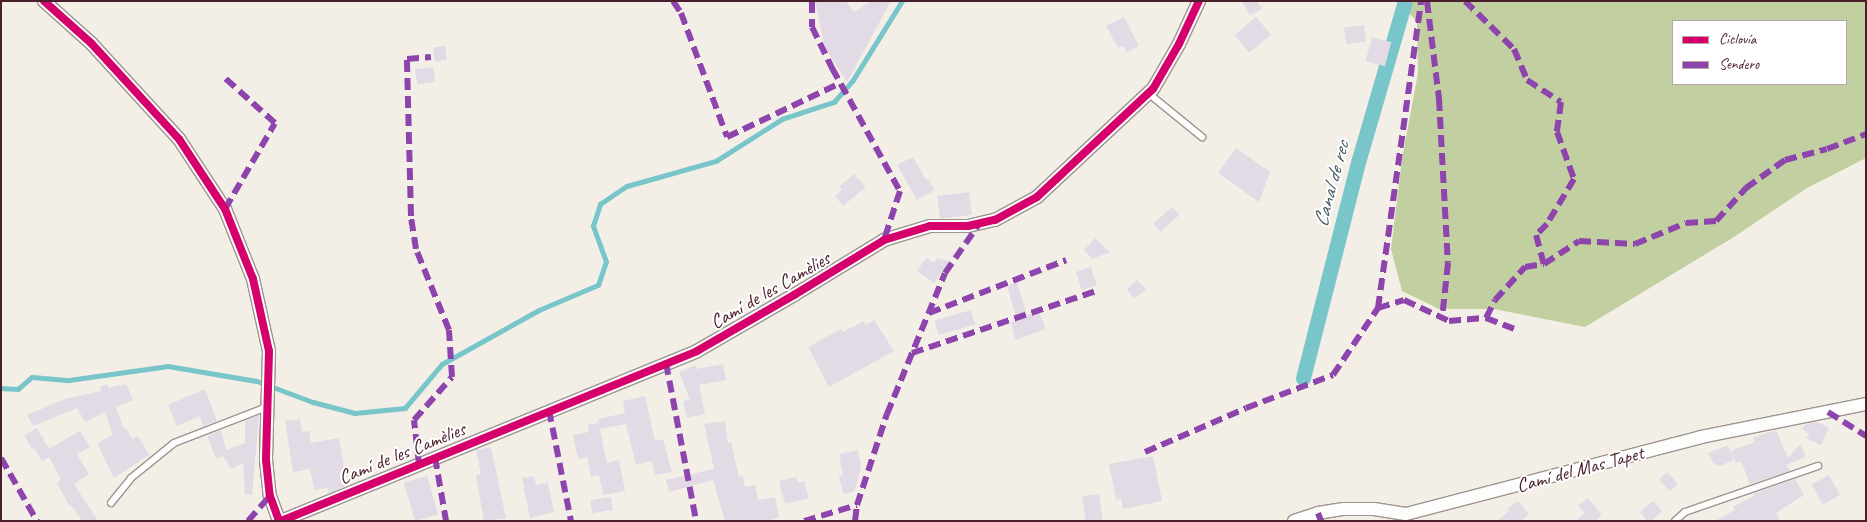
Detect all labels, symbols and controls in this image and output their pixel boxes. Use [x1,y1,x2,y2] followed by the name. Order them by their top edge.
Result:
[1672,20,1847,85] legend
[1719,30,1756,49] text: Ciclovía
[1719,55,1759,74] text: Sendero
[1308,138,1354,230] water label: Canal de rec
[706,246,834,334] street label: Camí de les Camèlies
[335,417,469,489] street label: Camí de les Camèlies
[1513,440,1647,498] street label: Camí del Mas Tapet

